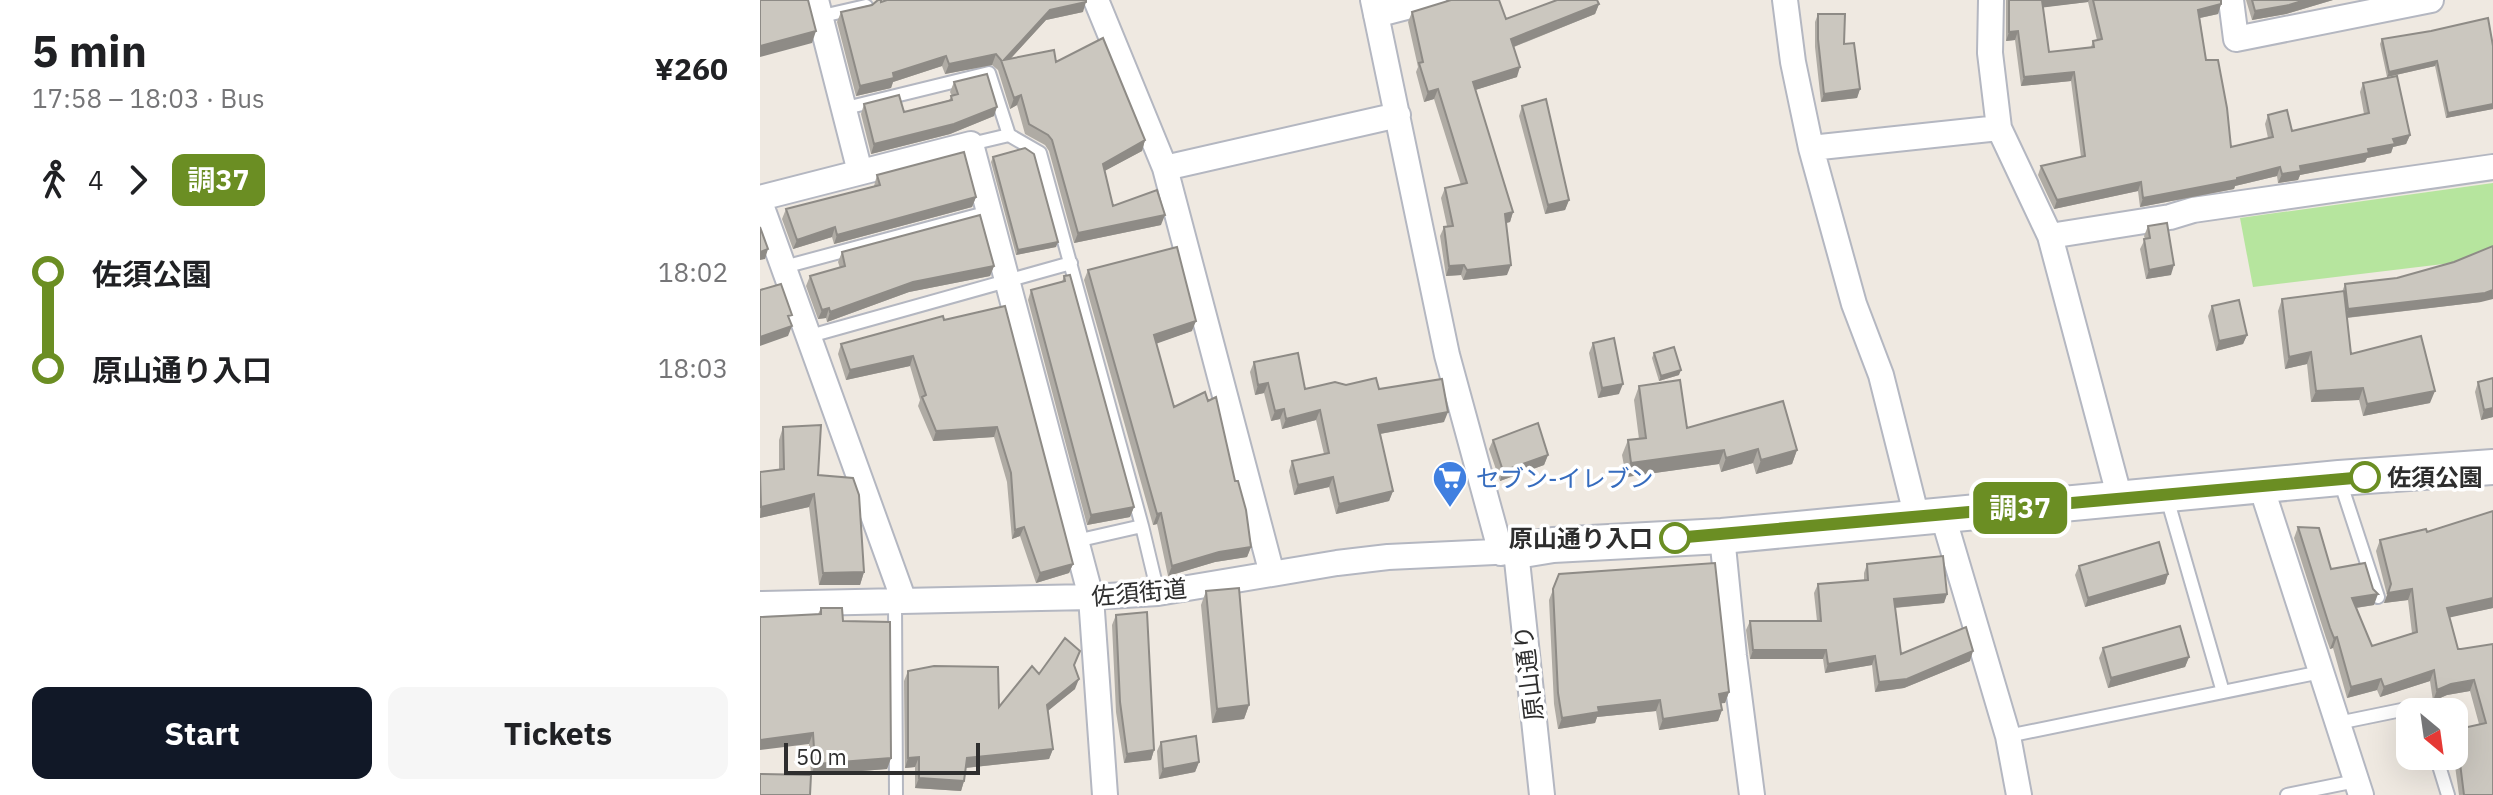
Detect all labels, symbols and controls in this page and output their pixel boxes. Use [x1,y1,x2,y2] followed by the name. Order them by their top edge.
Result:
[32,22,147,79] text: 5 min
[655,49,728,88] text: ¥260
[32,81,265,115] text: 17:58 – 18:03 · Bus
[32,158,76,202] icon: walk
[116,158,160,202] icon: forward
[188,161,249,198] text: 調37
[88,163,104,197] text: 4
[92,254,212,293] text: 佐須公園
[658,255,728,289] text: 18:02
[92,350,272,389] text: 原山通り入口
[658,351,728,385] text: 18:03
[1431,459,1469,509] supermarket icon: セブン-イレブン
[2387,461,2483,493] place label: 佐須公園
[1476,462,1654,494] place label: セブン-イレブン
[2350,462,2380,492] marker: 佐須公園
[1974,482,2066,534] line badge: 調37
[1989,489,2051,526] text: 調37
[1509,522,1653,554] place label: 原山通り入口
[1660,523,1690,553] marker: 原山通り入口
[1090,572,1188,612] street label: 佐須街道
[1506,623,1550,723] street label: 原山通り
[32,687,372,779] button: Start
[388,687,728,779] button: Tickets
[2396,698,2468,770] north arrow
[2396,698,2468,770] map controls
[784,739,980,775] scale bar
[796,742,847,771] text: 50 m

